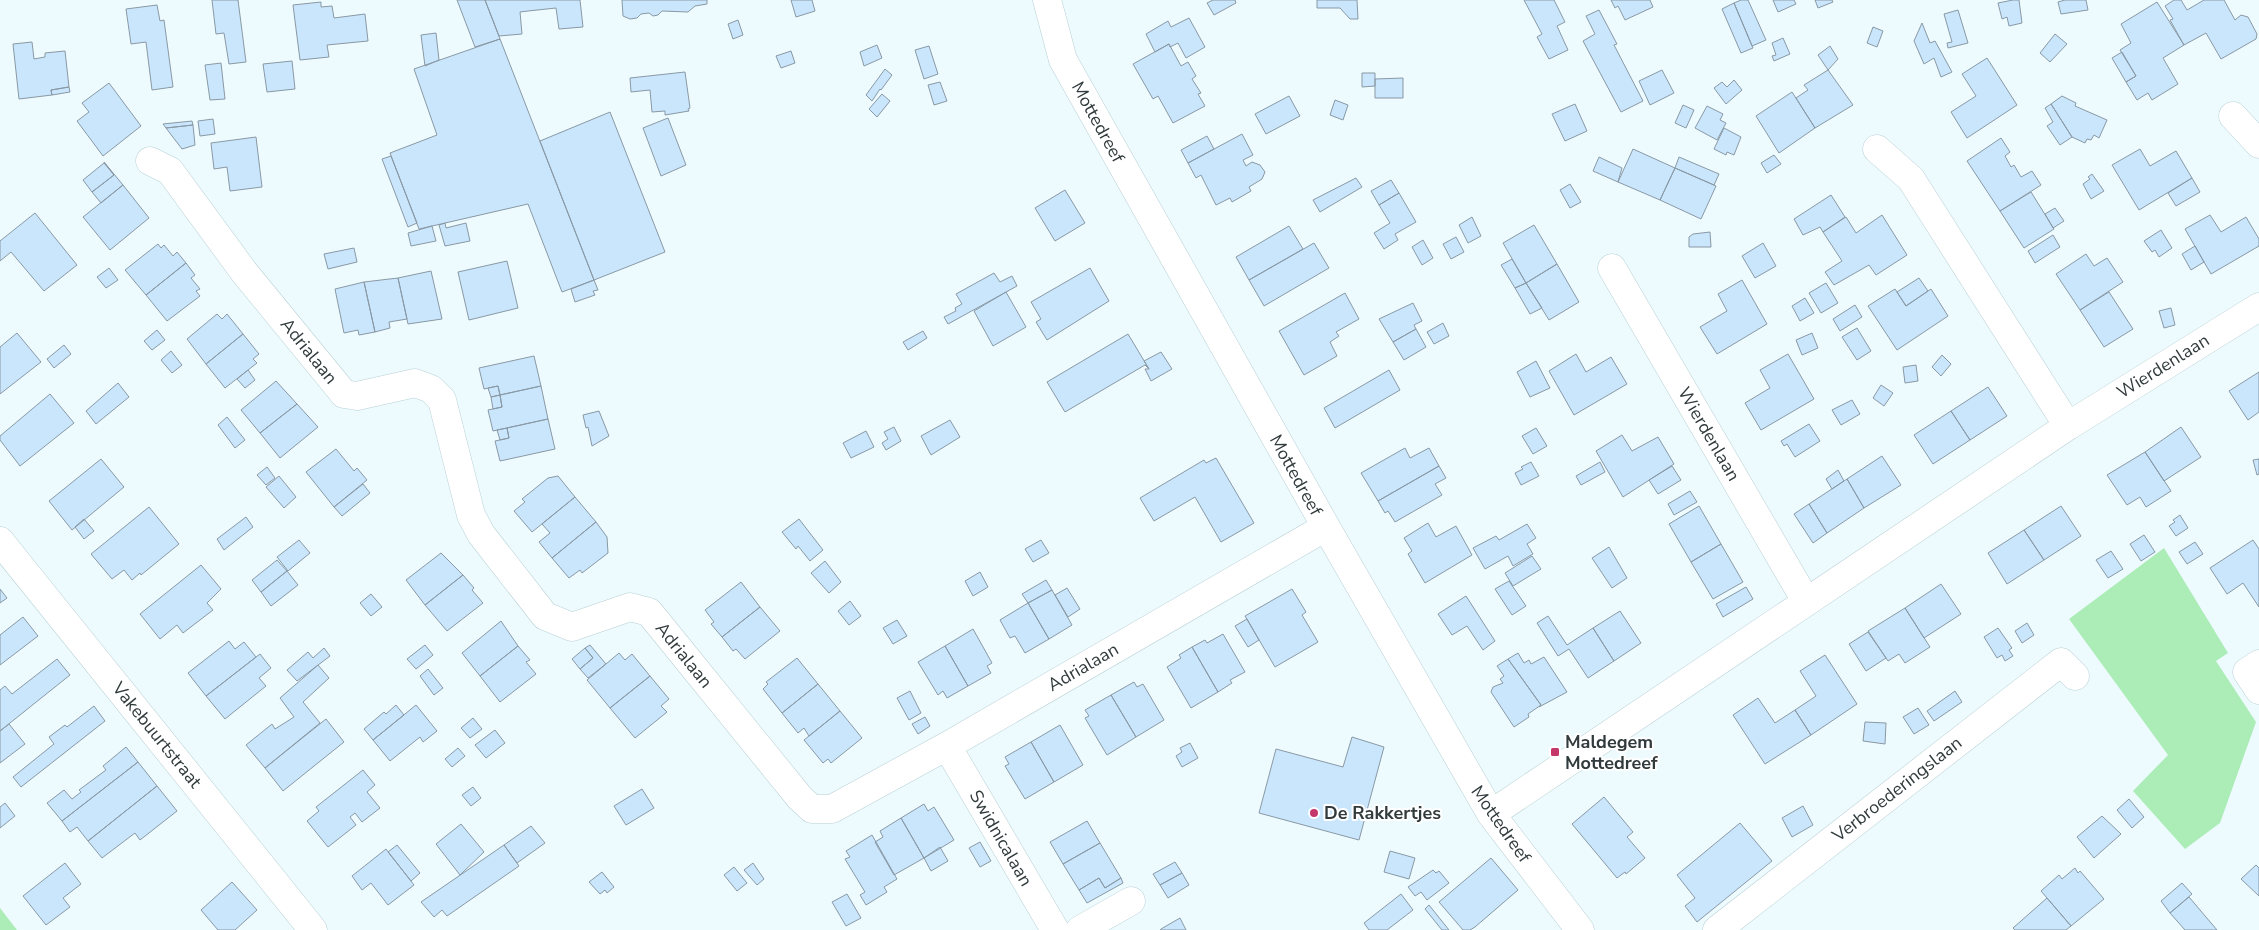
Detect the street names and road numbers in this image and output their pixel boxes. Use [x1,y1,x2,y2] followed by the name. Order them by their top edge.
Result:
[1066,77,1131,168] street label: Mottedreef
[275,313,343,389] street label: Adrialaan
[2112,328,2214,404] street label: Wierdenlaan
[1672,383,1746,485] street label: Wierdenlaan
[1264,430,1329,521] street label: Mottedreef
[650,617,718,693] street label: Adrialaan
[1043,637,1123,697] street label: Adrialaan
[106,676,208,794] street label: Vakebuurtstraat
[1826,731,1967,848] street label: Verbroederingslaan
[1466,781,1537,868] street label: Mottedreef
[964,785,1038,891] street label: Swidnicalaan

